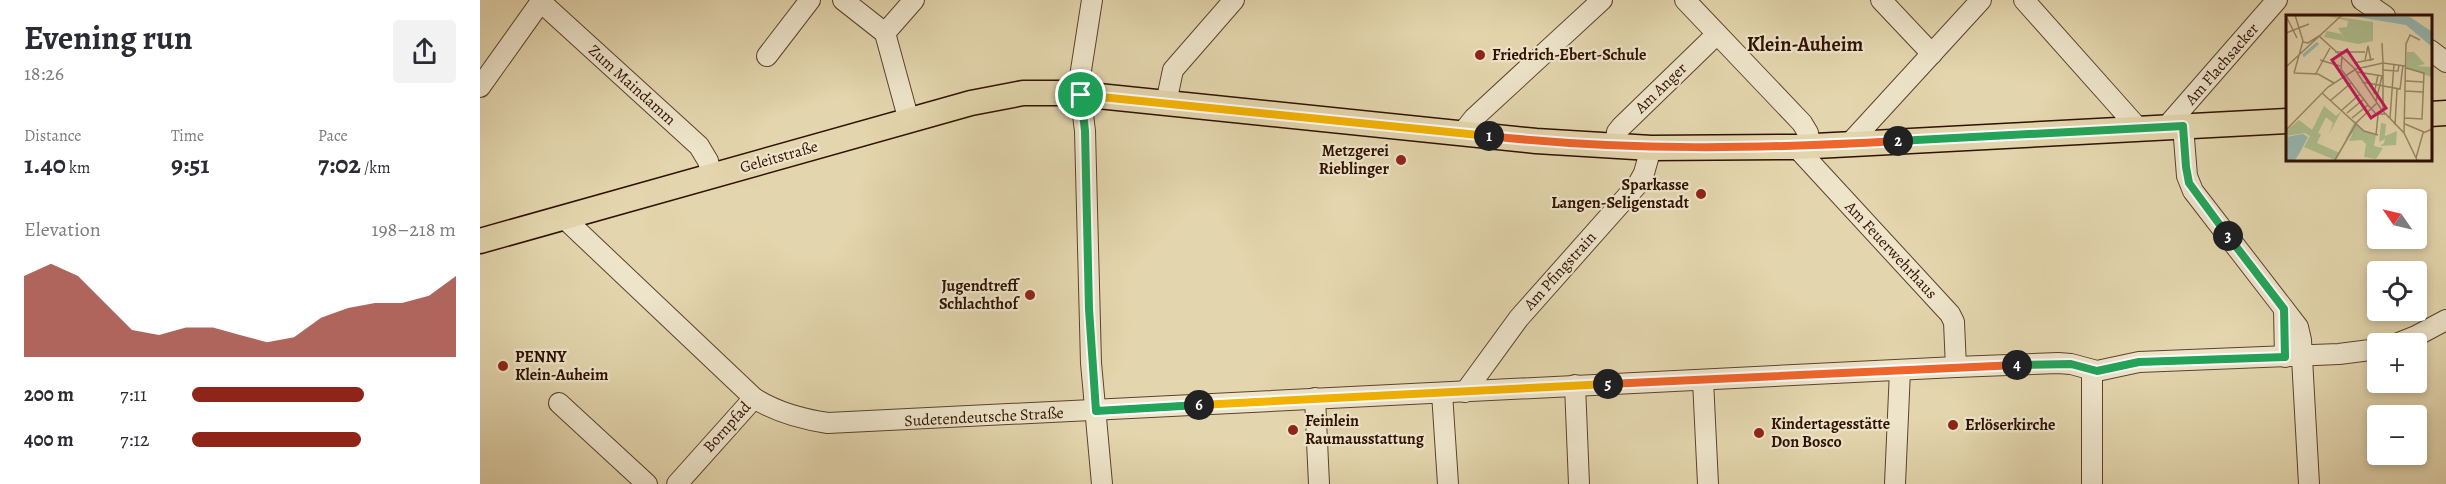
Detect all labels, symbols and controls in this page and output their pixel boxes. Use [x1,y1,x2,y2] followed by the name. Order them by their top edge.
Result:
[24,15,193,60] text: Evening run
[2286,15,2431,160] inset map
[2180,18,2264,110] street label: Am Flachsacker
[393,20,456,83] button: share
[1747,31,1864,58] district label: Klein-Auheim
[583,40,681,130] street label: Zum Maindamm
[1492,44,1646,66] place label: Friedrich-Ebert-Schule
[1473,48,1487,62] marker: Friedrich-Ebert-Schule
[1629,58,1692,119] street label: Am Anger
[24,60,64,87] text: 18:26
[1055,69,1106,120] pin
[1064,78,1097,111] icon: arrive
[1474,121,1504,151] pin: 1
[24,125,81,147] text: Distance
[171,125,204,147] text: Time
[318,125,348,147] text: Pace
[1486,125,1492,147] text: 1
[1883,126,1913,156] pin: 2
[1894,130,1902,152] text: 2
[737,135,821,179] street label: Geleitstraße
[1319,140,1389,180] place label: Metzgerei Rieblinger
[24,147,66,182] text: 1.40
[171,147,210,182] text: 9:51
[318,147,361,182] text: 7:02
[1394,153,1408,167] marker: Metzgerei Rieblinger
[66,157,90,179] text: km
[361,157,391,179] text: /km
[1551,174,1690,214] place label: Sparkasse Langen-Seligenstadt
[1694,187,1708,201] marker: Sparkasse Langen-Seligenstadt
[2367,189,2427,249] north arrow
[2367,189,2427,465] map controls
[1839,196,1942,304] street label: Am Feuerwehrhaus
[24,216,101,243] text: Elevation
[372,216,456,243] text: 198–218 m
[2213,221,2243,251] pin: 3
[2225,225,2231,247] text: 3
[1518,227,1601,316] street label: Am Pfingstrain
[2367,261,2427,321] button: locate
[939,275,1021,315] place label: Jugendtreff Schlachthof
[1023,288,1037,302] marker: Jugendtreff Schlachthof
[2367,333,2427,393] button: +
[515,346,609,386] place label: PENNY Klein-Auheim
[2002,350,2032,380] pin: 4
[2013,354,2021,376] text: 4
[496,359,510,373] marker: PENNY Klein-Auheim
[1593,369,1623,399] pin: 5
[1605,373,1611,395] text: 5
[24,381,74,408] text: 200 m
[120,381,147,408] text: 7:11
[1184,390,1214,420] pin: 6
[1195,394,1203,416] text: 6
[698,396,756,457] street label: Bornpfad
[904,402,1064,432] street label: Sudetendeutsche Straße
[2367,405,2427,465] button: −
[1305,410,1425,450] place label: Feinlein Raumausstattung
[1771,413,1890,453] place label: Kindertagesstätte Don Bosco
[1965,414,2056,436] place label: Erlöserkirche
[1946,418,1960,432] marker: Erlöserkirche
[1286,423,1300,437] marker: Feinlein Raumausstattung
[24,426,74,453] text: 400 m
[120,426,150,453] text: 7:12
[1752,426,1766,440] marker: Kindertagesstätte Don Bosco

